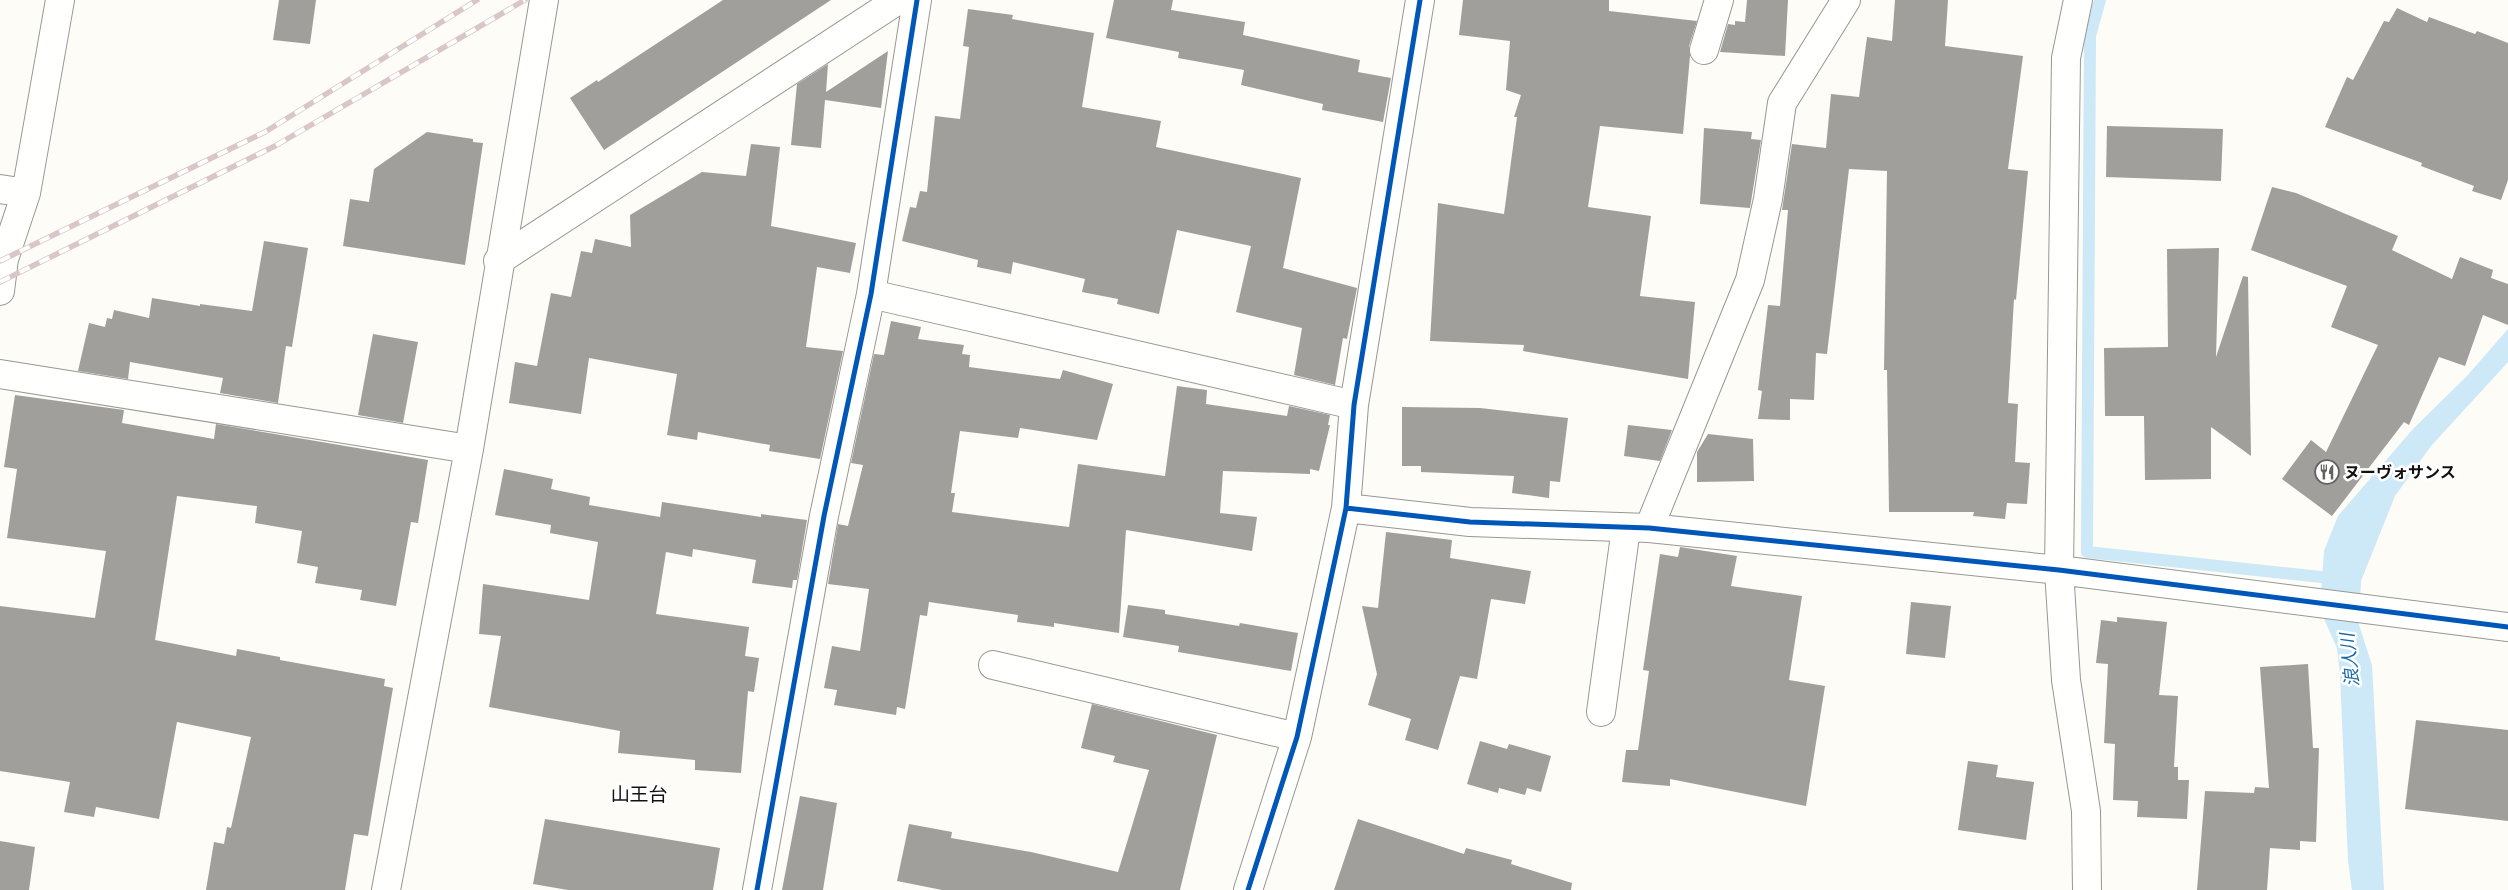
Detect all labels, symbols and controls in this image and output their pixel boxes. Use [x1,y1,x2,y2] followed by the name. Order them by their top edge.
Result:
[2314,459,2340,485] restaurant icon: ヌーヴォサンス
[2344,463,2456,482] place label: ヌーヴォサンス
[2336,630,2364,688] water label: 浪人川
[610,783,668,806] district label: 山王台

